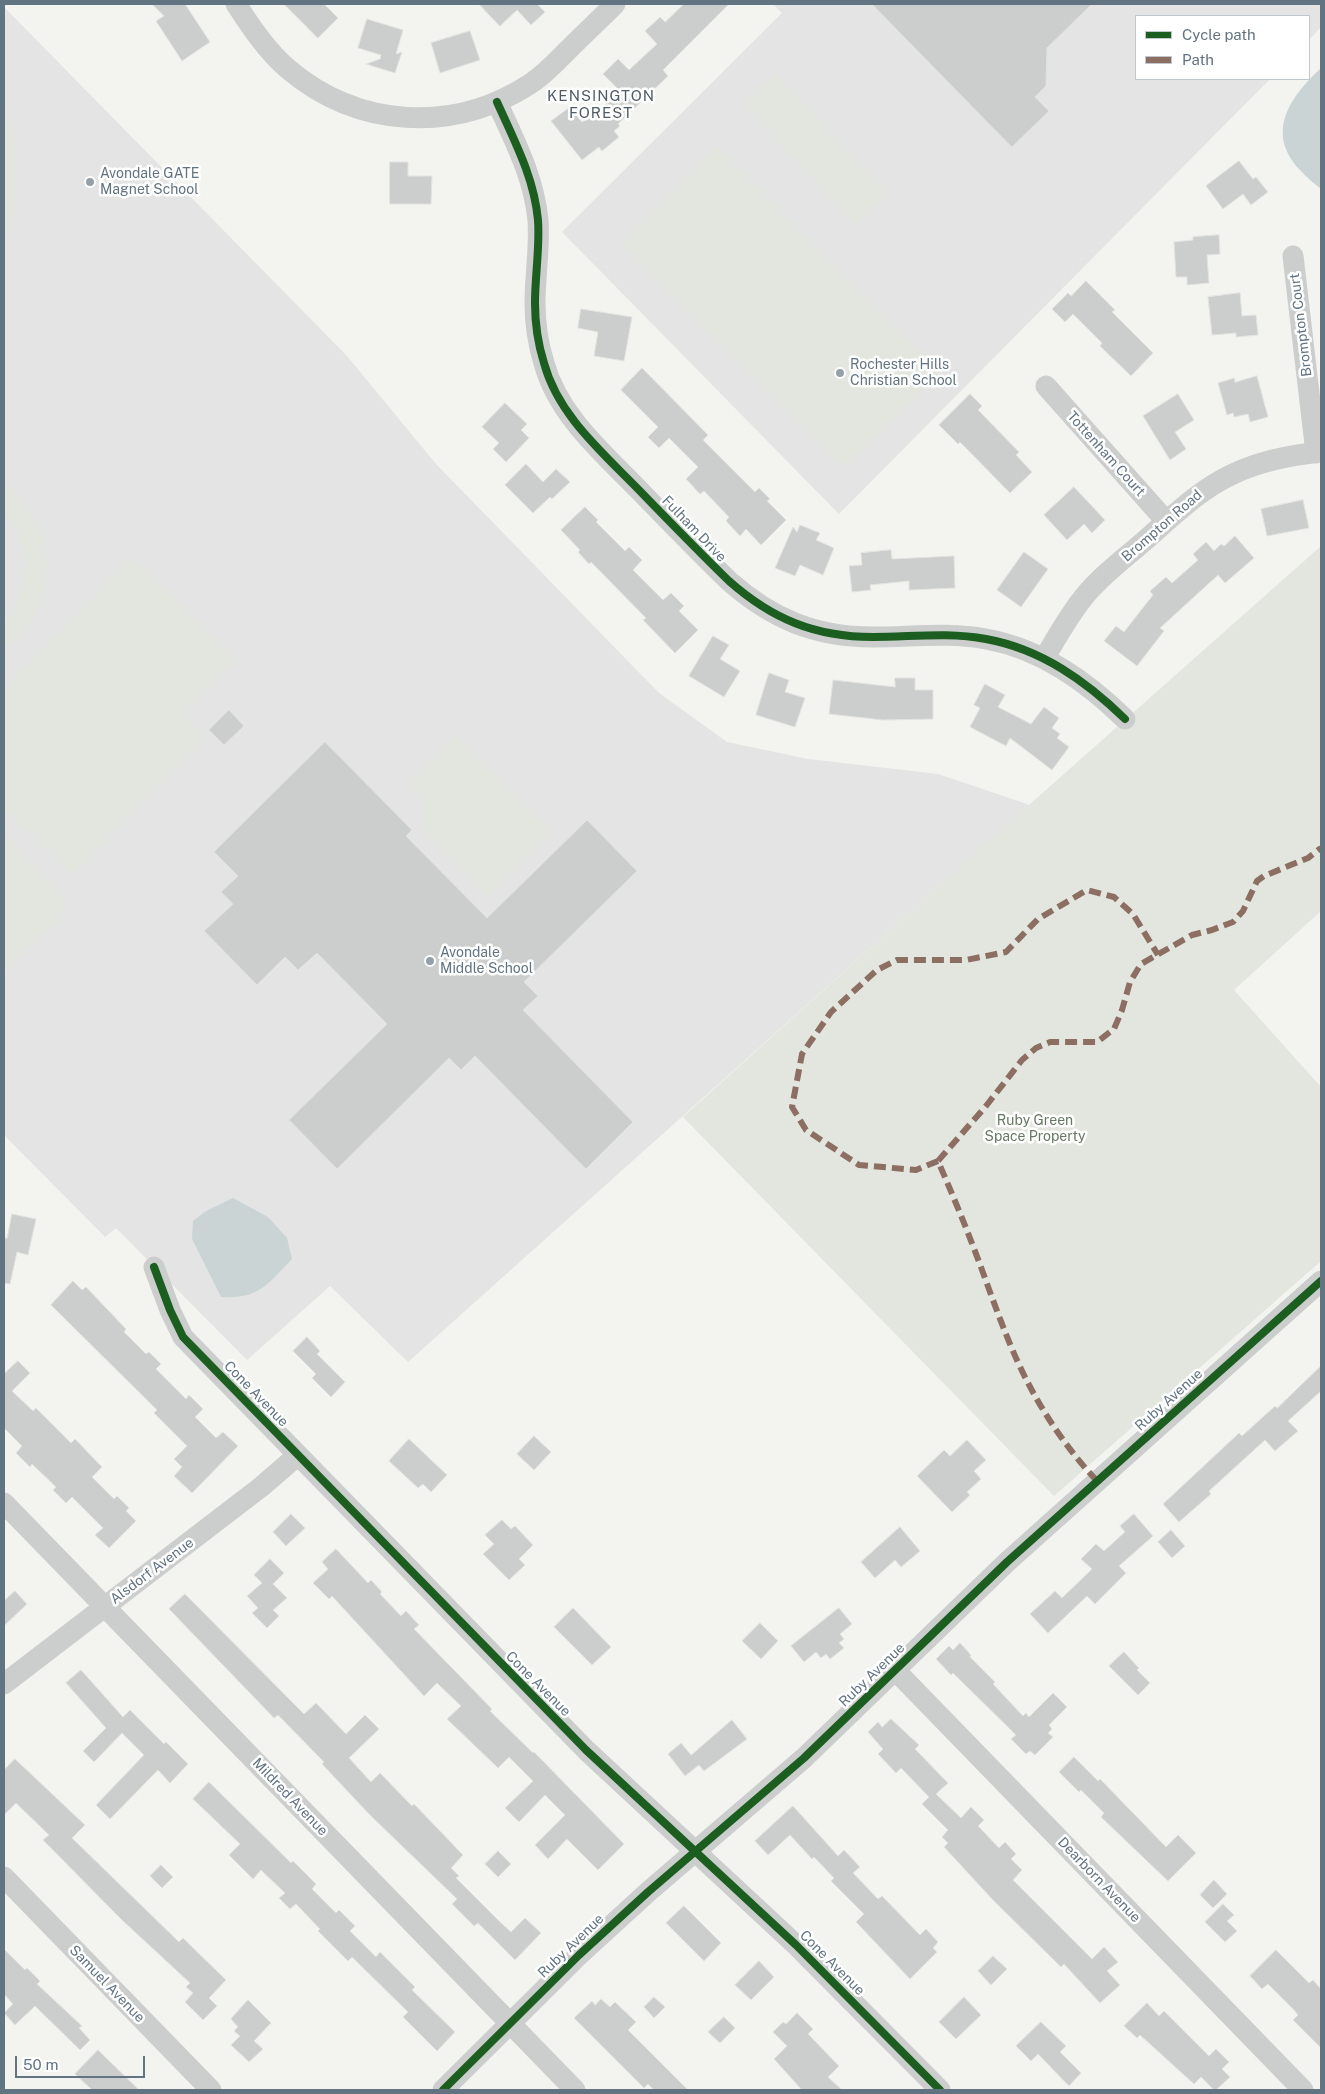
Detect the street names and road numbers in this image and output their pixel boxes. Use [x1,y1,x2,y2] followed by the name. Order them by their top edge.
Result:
[1286,272,1316,378] street label: Brompton Court
[1063,408,1149,500] street label: Tottenham Court
[1119,487,1205,565] street label: Brompton Road
[658,492,730,566] street label: Fulham Drive
[220,1358,292,1430] street label: Cone Avenue
[1132,1365,1206,1435] street label: Ruby Avenue
[107,1534,197,1608] street label: Alsdorf Avenue
[836,1640,908,1710] street label: Ruby Avenue
[502,1648,574,1720] street label: Cone Avenue
[249,1755,331,1839] street label: Mildred Avenue
[1054,1834,1144,1926] street label: Dearborn Avenue
[535,1911,607,1981] street label: Ruby Avenue
[796,1927,868,1999] street label: Cone Avenue
[66,1942,148,2026] street label: Samuel Avenue

